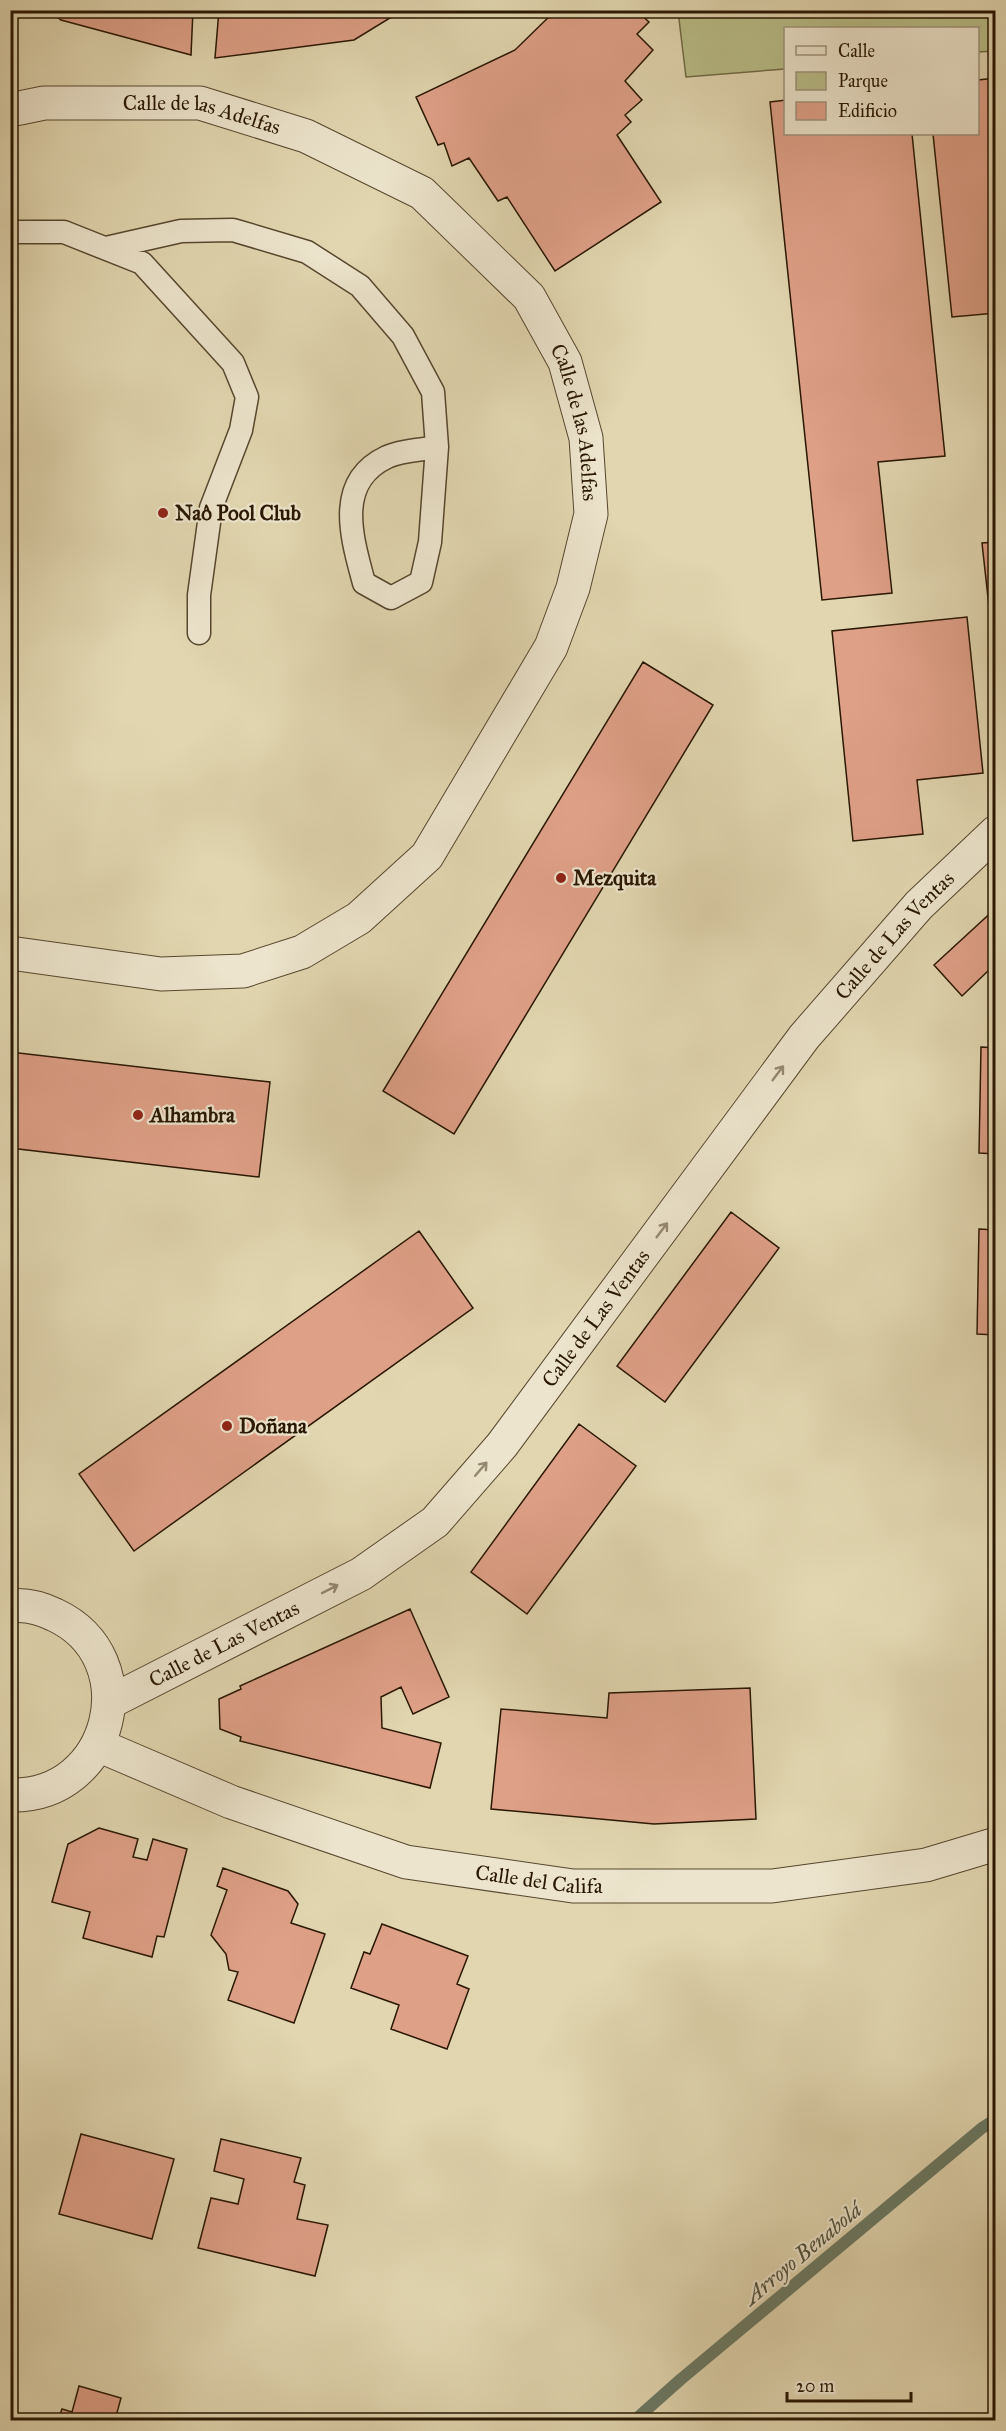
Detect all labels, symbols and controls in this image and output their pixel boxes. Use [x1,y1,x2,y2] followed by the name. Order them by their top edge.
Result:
[784,27,979,135] legend
[838,40,875,62] text: Calle
[838,70,888,93] text: Parque
[123,90,284,140] street label: Calle de las Adelfas
[838,100,897,122] text: Edificio
[544,339,603,502] street label: Calle de las Adelfas
[175,500,301,526] place label: Naô Pool Club
[156,506,170,520] marker: Naô Pool Club
[573,865,657,891] place label: Mezquita
[829,865,960,1005] street label: Calle de Las Ventas
[554,871,568,885] marker: Mezquita
[772,1065,784,1081] one-way arrow
[148,1102,236,1128] place label: Alhambra
[131,1108,145,1122] marker: Alhambra
[655,1222,668,1238] one-way arrow
[536,1244,655,1392] street label: Calle de Las Ventas
[239,1413,308,1439] place label: Doñana
[220,1419,234,1433] marker: Doñana
[474,1462,488,1477] one-way arrow
[321,1583,339,1595] one-way arrow
[144,1595,304,1693] street label: Calle de Las Ventas
[474,1859,603,1899] street label: Calle del Califa
[736,2195,869,2312] water label: Arroyo Benabolá
[787,2365,912,2403] scale bar
[796,2375,834,2397] text: 20 m

